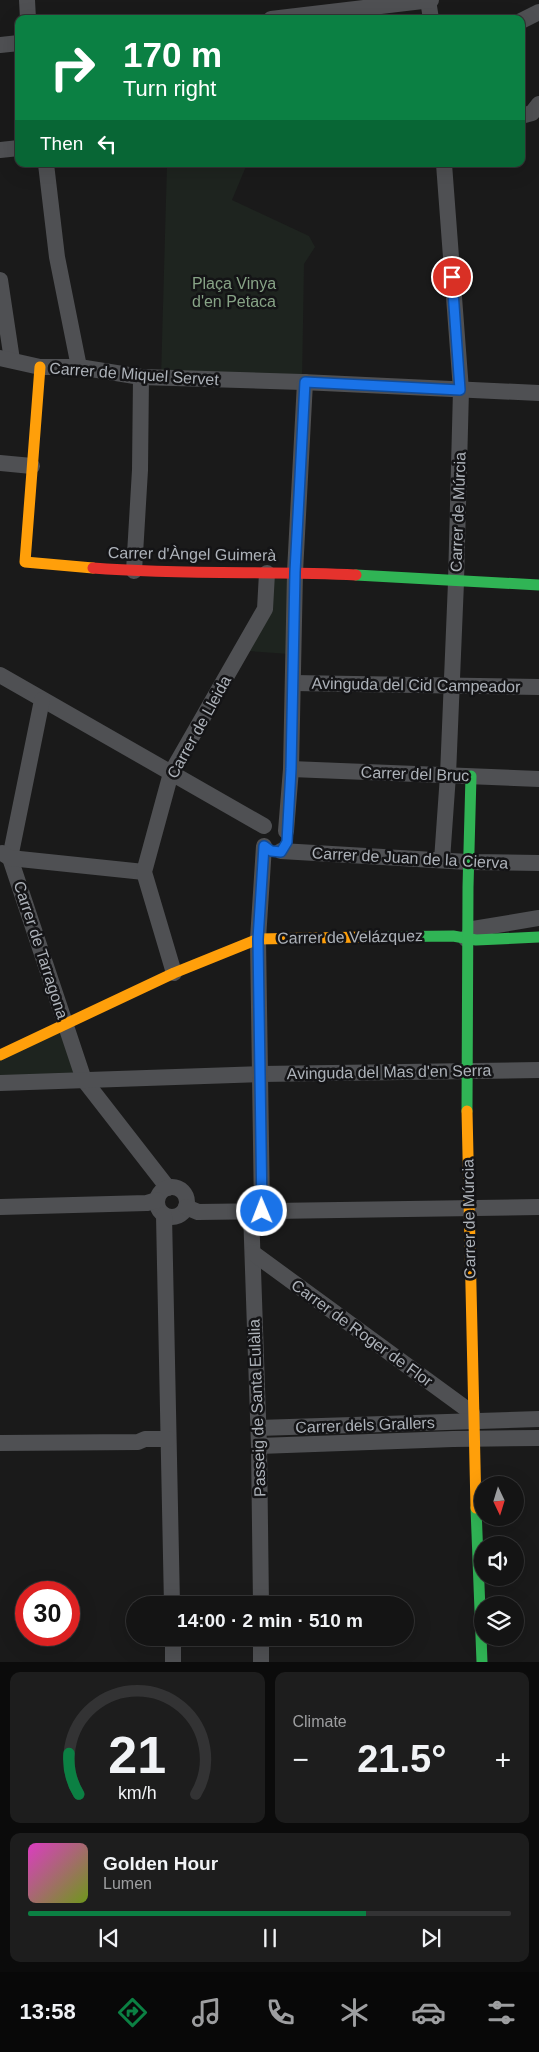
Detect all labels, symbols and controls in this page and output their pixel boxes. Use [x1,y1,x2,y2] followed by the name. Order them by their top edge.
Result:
[40,35,105,100] icon: right
[123,35,222,74] text: 170 m
[123,76,216,101] text: Turn right
[93,130,121,158] icon: left
[40,133,83,154] text: Then
[431,256,473,298] pin
[438,263,466,291] icon: arrive
[192,275,276,310] park label: Plaça Vinya d'en Petaca
[49,360,220,388] street label: Carrer de Miquel Servet
[447,452,469,572] street label: Carrer de Múrcia
[108,543,276,564] street label: Carrer d'Àngel Guimerà
[164,673,234,781] street label: Carrer de Lleida
[312,675,521,695] street label: Avinguda del Cid Campeador
[360,764,470,784] street label: Carrer del Bruc
[311,844,509,872] street label: Carrer de Juan de la Cierva
[11,879,71,1021] street label: Carrer de Tarragona
[277,927,423,947] street label: Carrer de Velázquez
[287,1062,492,1082] street label: Avinguda del Mas d'en Serra
[459,1159,479,1279] street label: Carrer de Múrcia
[235,1184,287,1236] position arrow
[288,1276,436,1390] street label: Carrer de Roger de Flor
[245,1319,269,1497] street label: Passeig de Santa Eulàlia
[295,1414,435,1436] street label: Carrer dels Grallers
[474,1476,524,1526] north arrow
[474,1476,524,1646] map controls
[474,1536,524,1586] button: sound
[15,1581,80,1646] speed limit sign: 30
[474,1596,524,1646] button: layers
[177,1610,363,1631] text: 14:00 · 2 min · 510 m
[293,1713,347,1730] text: Climate
[108,1726,166,1784] text: 21
[357,1738,446,1780] text: 21.5°
[293,1744,309,1775] text: −
[495,1744,511,1775] text: +
[118,1783,157,1803] text: km/h
[103,1853,218,1874] text: Golden Hour
[103,1875,152,1892] text: Lumen
[95,1924,123,1952] icon: previous
[256,1924,284,1952] icon: pause
[417,1924,445,1952] icon: next
[115,1995,150,2030] icon: directions
[189,1995,224,2030] icon: music
[263,1995,298,2030] icon: phone
[337,1995,372,2030] icon: climate
[411,1995,446,2030] icon: car
[484,1995,519,2030] icon: filters
[19,1999,76,2024] text: 13:58

